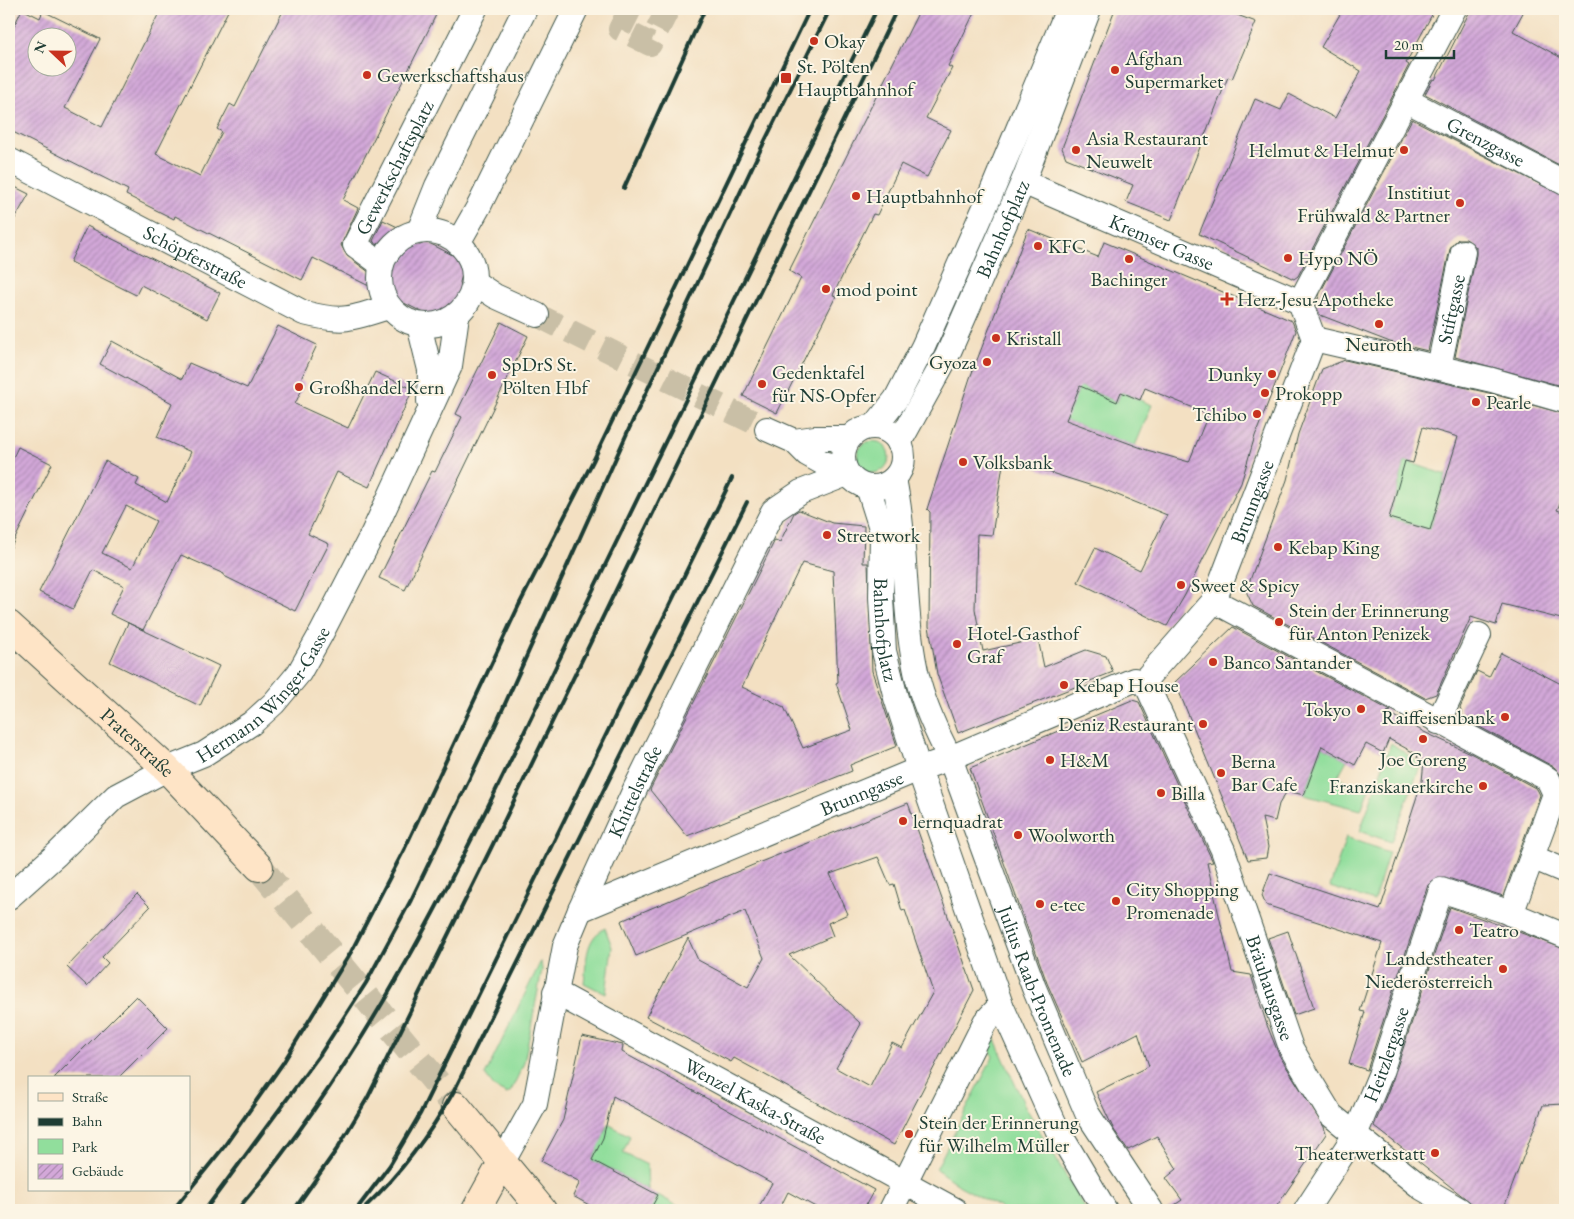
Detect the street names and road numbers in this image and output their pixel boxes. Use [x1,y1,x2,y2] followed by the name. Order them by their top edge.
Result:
[349,95,440,240] street label: Gewerkschaftsplatz
[1442,111,1529,173] street label: Grenzgasse
[970,176,1035,282] street label: Bahnhofplatz
[1105,208,1218,276] street label: Kremser Gasse
[139,219,252,295] street label: Schöpferstraße
[1431,272,1471,346] street label: Stiftgasse
[1224,456,1280,547] street label: Brunngasse
[868,578,904,684] street label: Bahnhofplatz
[191,622,336,769] street label: Hermann Winger-Gasse
[95,702,181,783] street label: Praterstraße
[602,741,668,842] street label: Khittelstraße
[816,764,907,822] street label: Brunngasse
[991,900,1083,1081] street label: Julius Raab-Promenade
[1240,932,1300,1044] street label: Bräuhausgasse
[1357,1003,1415,1106] street label: Heitzlergasse
[680,1052,831,1150] street label: Wenzel Kaska-Straße

